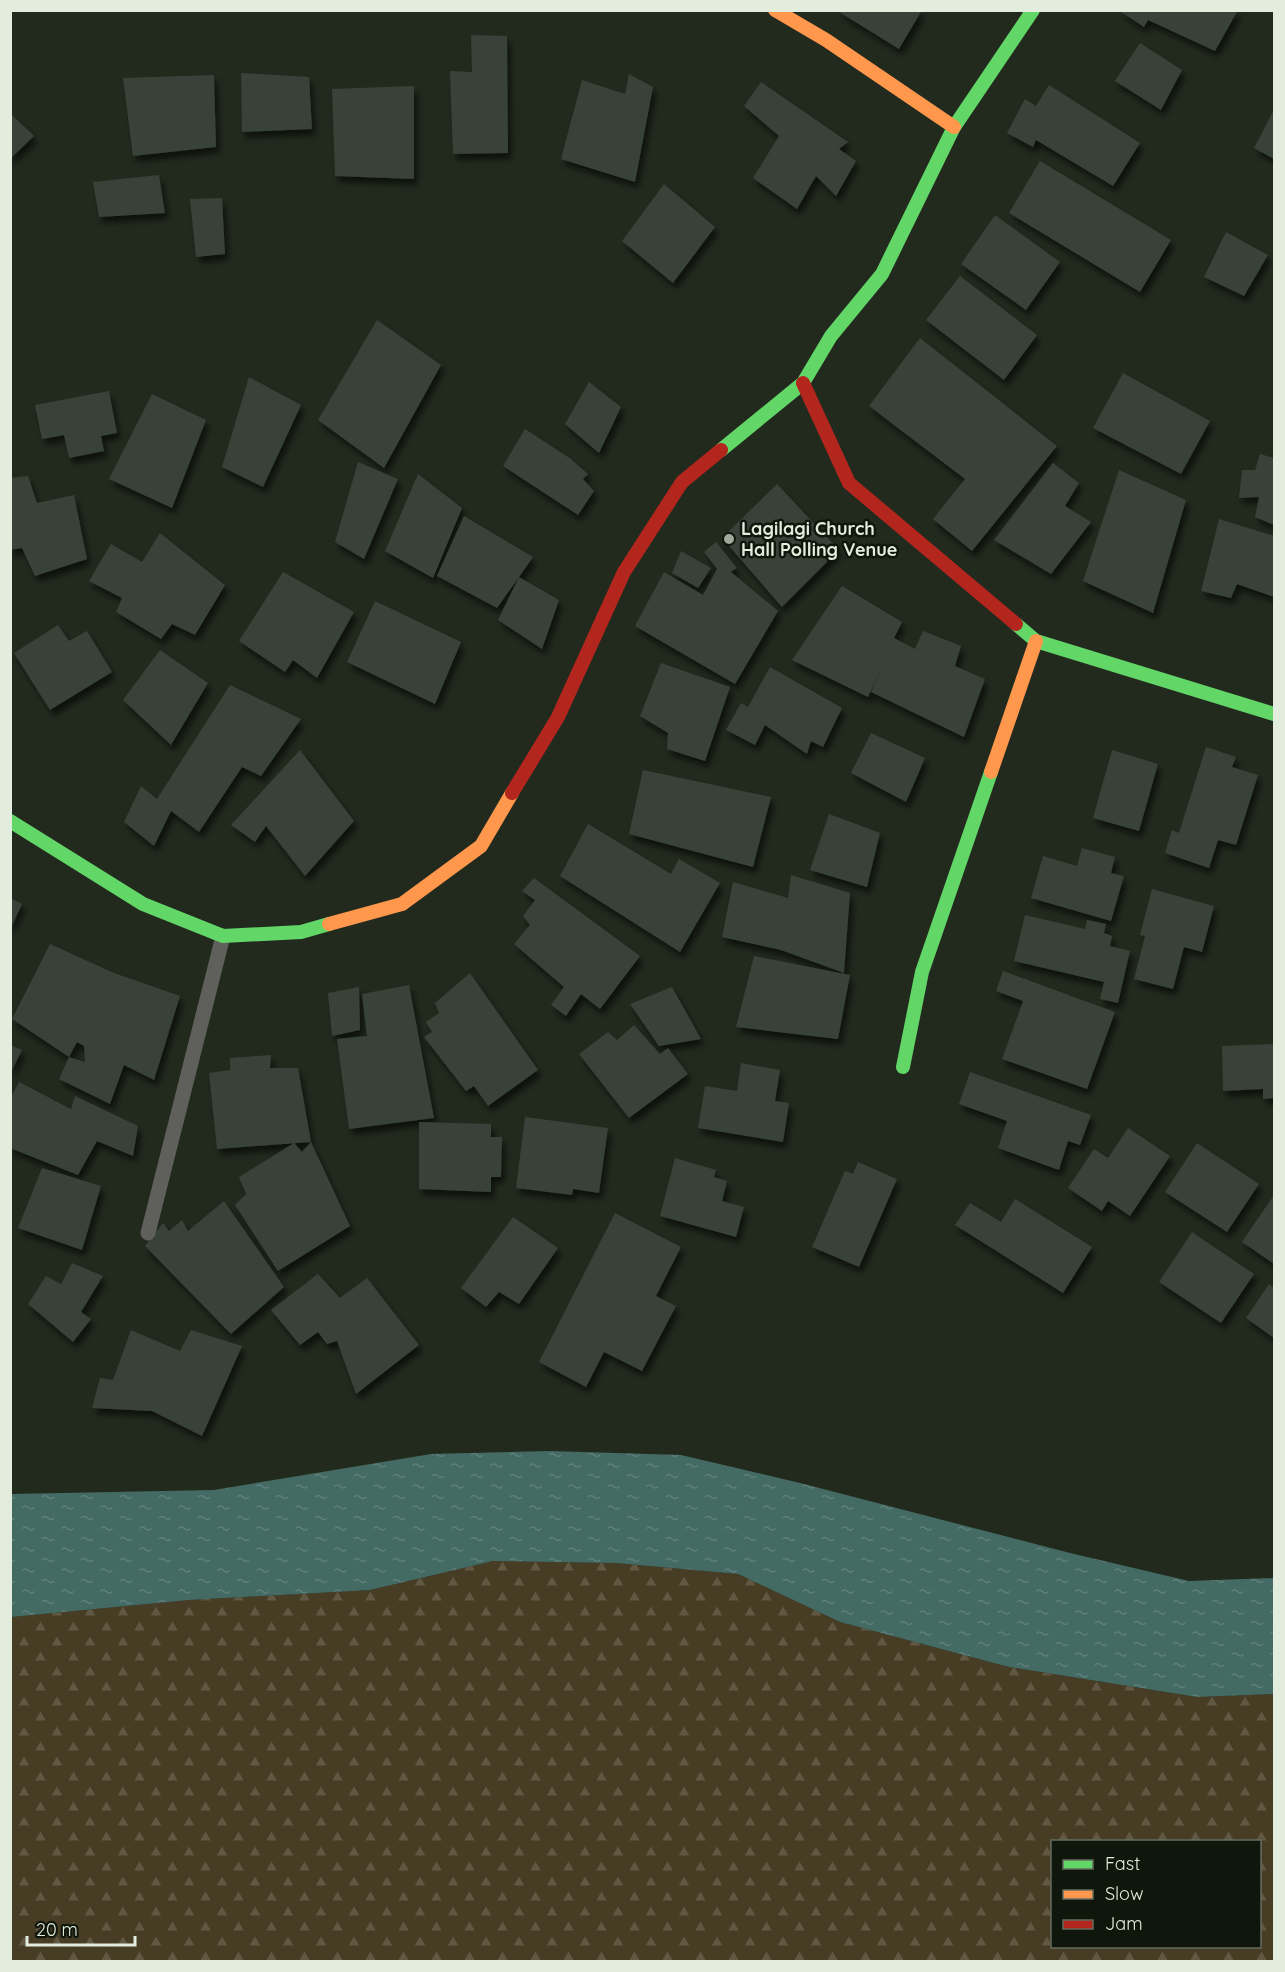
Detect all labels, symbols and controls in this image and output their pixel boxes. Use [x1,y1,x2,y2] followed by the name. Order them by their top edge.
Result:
[741,517,897,561] place label: Lagilagi Church Hall Polling Venue
[722,532,736,546] marker: Lagilagi Church Hall Polling Venue
[1051,1840,1261,1948] legend
[1105,1852,1140,1875] text: Fast
[1105,1882,1143,1905] text: Slow
[27,1909,135,1947] scale bar
[1105,1912,1143,1935] text: Jam
[36,1918,78,1941] text: 20 m

